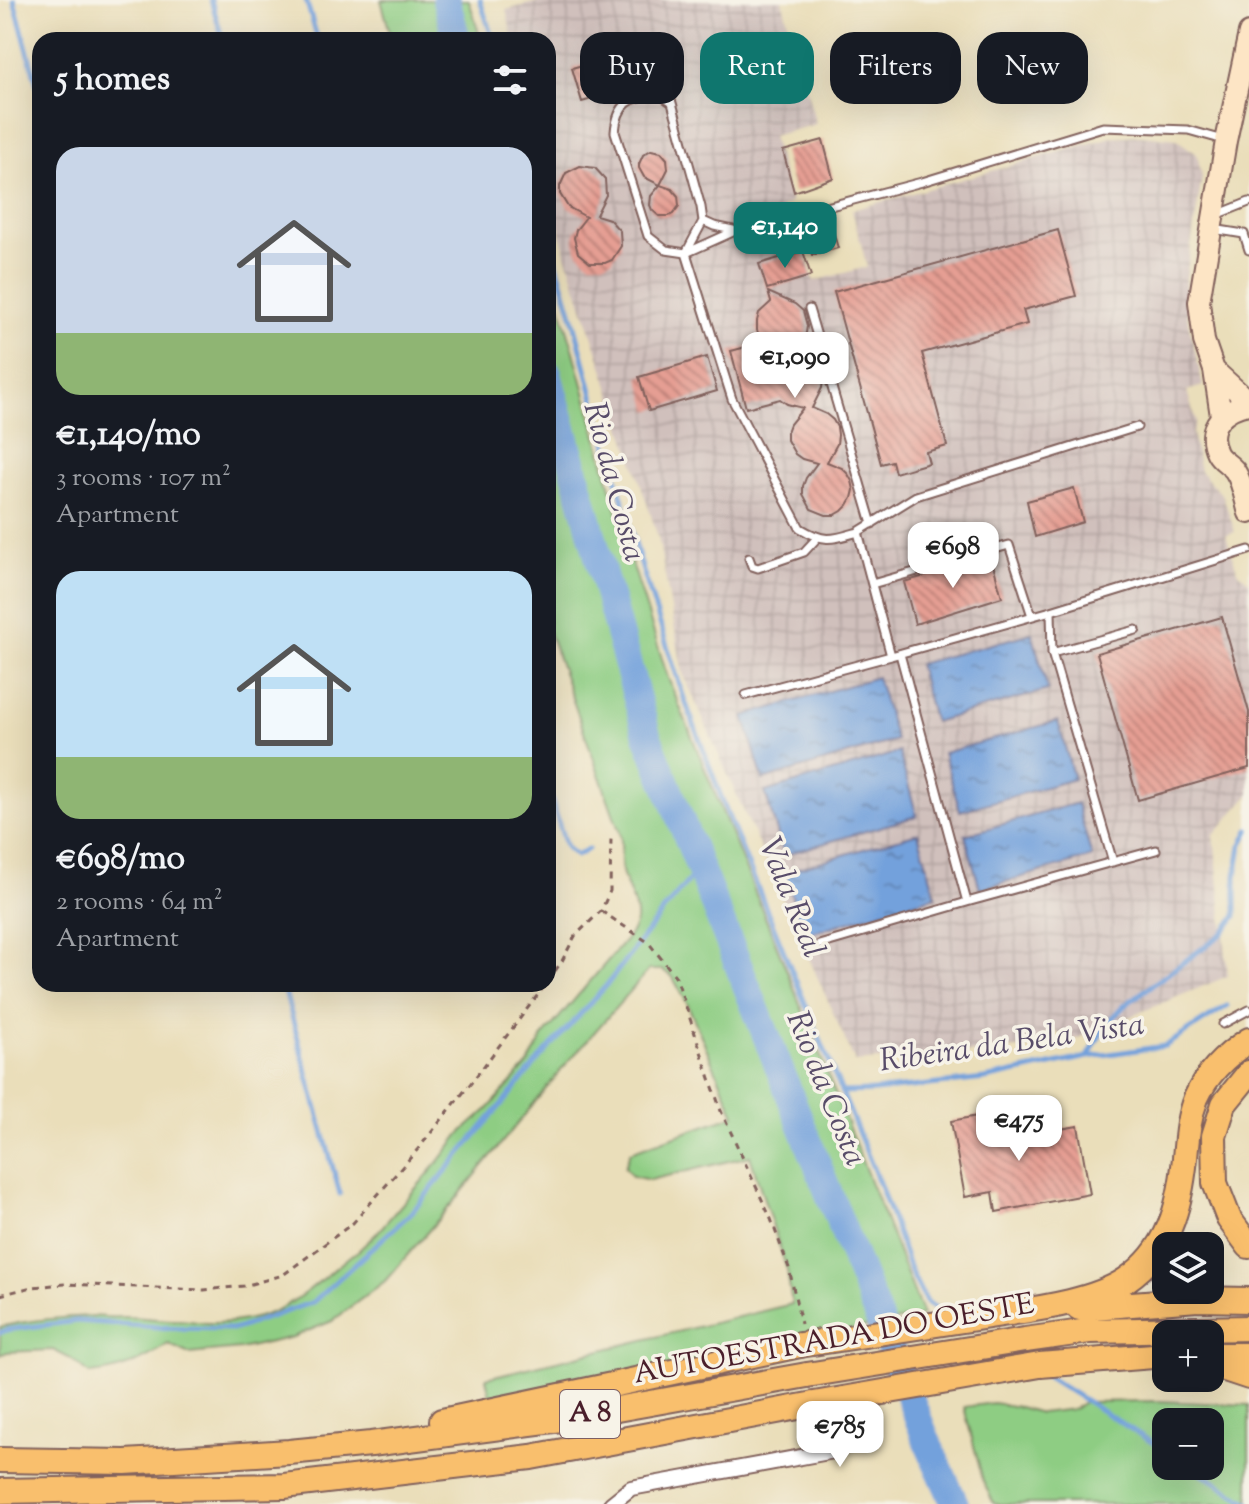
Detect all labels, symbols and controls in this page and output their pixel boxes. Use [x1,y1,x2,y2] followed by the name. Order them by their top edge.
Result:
[580,32,684,104] chip: Buy
[700,32,814,104] chip: Rent
[830,32,961,104] chip: Filters
[977,32,1088,104] chip: New
[56,56,170,105] text: 5 homes
[488,58,532,102] icon: filters
[222,199,366,343] icon: home
[720,202,850,270] pin: €1,140
[752,209,818,246] text: €1,140
[730,332,860,400] pin: €1,090
[760,339,830,376] text: €1,090
[570,397,656,567] water label: Rio da Costa
[56,411,201,460] text: €1,140/mo
[56,460,231,497] text: 3 rooms · 107 m²
[56,497,179,534] text: Apartment
[906,522,1000,590] pin: €698
[926,529,980,566] text: €698
[222,623,366,767] icon: home
[745,831,835,965] water label: Vala Real
[56,835,185,884] text: €698/mo
[56,884,223,921] text: 2 rooms · 64 m²
[56,921,179,958] text: Apartment
[877,1003,1147,1085] water label: Ribeira da Bela Vista
[773,1005,877,1173] water label: Rio da Costa
[972,1095,1066,1163] pin: €475
[994,1102,1044,1139] text: €475
[1152,1232,1224,1480] map controls
[1152,1232,1224,1304] button: layers
[630,1284,1038,1396] street label: AUTOESTRADA DO OESTE
[1152,1320,1224,1392] button: +
[560,1390,620,1438] road number: A 8
[793,1401,887,1469] pin: €785
[815,1408,865,1445] text: €785
[1152,1408,1224,1480] button: −

